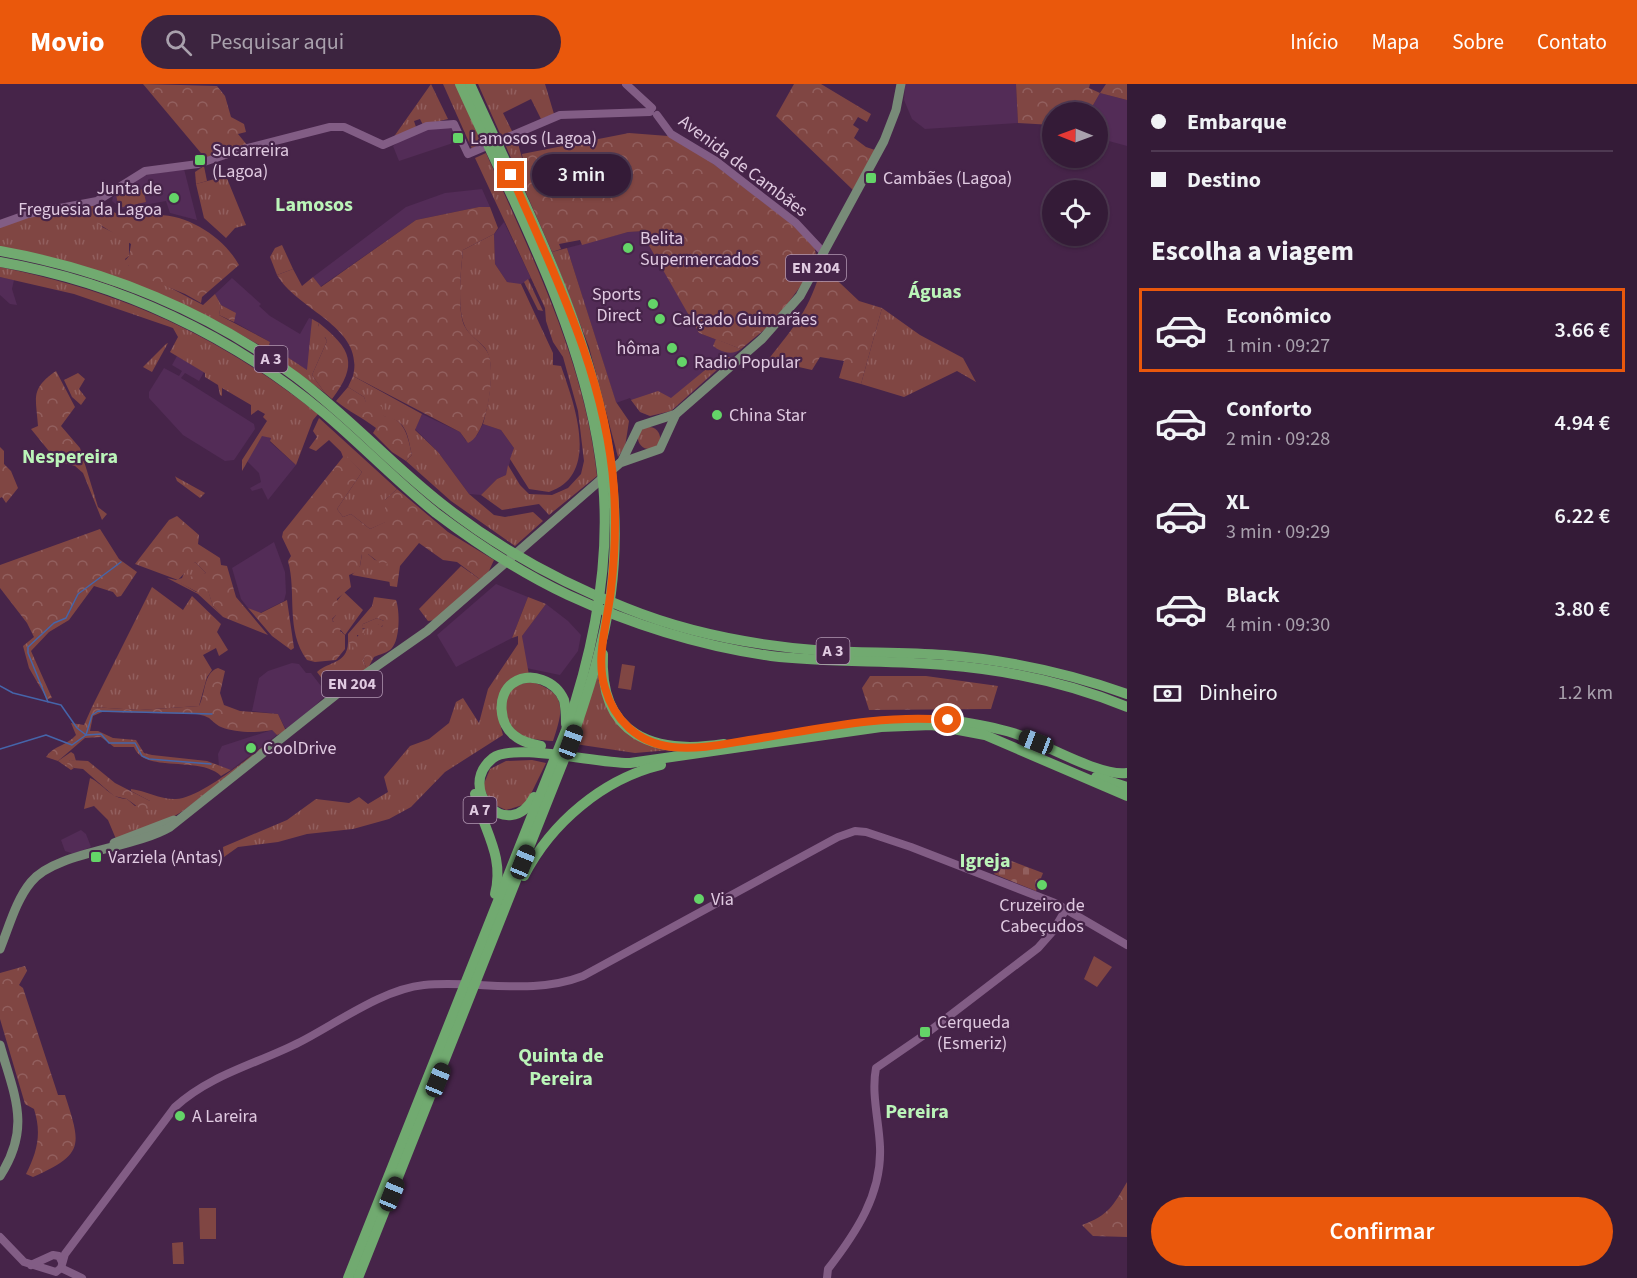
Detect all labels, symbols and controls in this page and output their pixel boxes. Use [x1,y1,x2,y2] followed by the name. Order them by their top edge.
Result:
[141,15,561,69] search box
[30,22,105,62] text: Movio
[162,26,195,59] icon: search
[210,26,344,58] text: Pesquisar aqui
[1290,27,1338,57] text: Início
[1371,27,1419,57] text: Mapa
[1452,27,1504,57] text: Sobre
[1537,27,1607,57] text: Contato
[1042,102,1108,168] north arrow
[1042,102,1108,246] map controls
[1187,106,1287,138] text: Embarque
[673,109,813,223] street label: Avenida de Cambães
[470,126,597,151] place label: Lamosos (Lagoa)
[451,131,465,145] marker: Lamosos (Lagoa)
[212,138,289,184] place label: Sucarreira (Lagoa)
[193,153,207,167] marker: Sucarreira (Lagoa)
[532,154,631,196] callout: 3 min
[497,161,524,188] route end
[558,161,605,189] text: 3 min
[1187,164,1261,196] text: Destino
[883,166,1012,191] place label: Cambães (Lagoa)
[864,171,878,185] marker: Cambães (Lagoa)
[18,176,162,222] place label: Junta de Freguesia da Lagoa
[1042,180,1108,246] button: locate
[167,191,181,205] marker: Junta de Freguesia da Lagoa
[275,191,353,219] district label: Lamosos
[640,226,759,272] place label: Belita Supermercados
[1151,232,1354,271] text: Escolha a viagem
[621,241,635,255] marker: Belita Supermercados
[786,255,846,281] road number: EN 204
[908,278,962,306] district label: Águas
[592,282,641,328] place label: Sports Direct
[646,297,660,311] marker: Sports Direct
[1226,300,1331,332] text: Econômico
[1154,303,1208,357] icon: car
[672,307,817,332] place label: Calçado Guimarães
[653,312,667,326] marker: Calçado Guimarães
[1554,314,1610,346] text: 3.66 €
[1226,332,1330,360] text: 1 min · 09:27
[616,336,660,361] place label: hôma
[665,341,679,355] marker: hôma
[254,346,288,372] road number: A 3
[694,350,801,375] place label: Radio Popular
[675,355,689,369] marker: Radio Popular
[1226,393,1312,425] text: Conforto
[1154,396,1208,450] icon: car
[729,403,807,428] place label: China Star
[1554,407,1610,439] text: 4.94 €
[710,408,724,422] marker: China Star
[1226,425,1330,453] text: 2 min · 09:28
[22,443,118,471] district label: Nespereira
[1226,486,1250,518] text: XL
[1154,489,1208,543] icon: car
[1554,500,1610,532] text: 6.22 €
[1226,518,1330,546] text: 3 min · 09:29
[1226,579,1280,611] text: Black
[1154,582,1208,636] icon: car
[1554,593,1610,625] text: 3.80 €
[1226,611,1330,639] text: 4 min · 09:30
[816,638,850,664] road number: A 3
[322,671,382,697] road number: EN 204
[1151,677,1184,710] icon: cash
[1199,677,1278,709] text: Dinheiro
[1558,679,1613,707] text: 1.2 km
[934,706,961,733] route start
[556,722,586,762] car
[1016,727,1056,757] car
[263,736,336,761] place label: CoolDrive
[244,741,258,755] marker: CoolDrive
[464,797,496,823] road number: A 7
[508,842,538,882] car
[108,845,223,870] place label: Varziela (Antas)
[960,847,1010,875] district label: Igreja
[89,850,103,864] marker: Varziela (Antas)
[1035,878,1049,892] marker: Cruzeiro de Cabeçudos
[711,887,734,912] place label: Via
[692,892,706,906] marker: Via
[999,893,1085,939] place label: Cruzeiro de Cabeçudos
[937,1010,1010,1056] place label: Cerqueda (Esmeriz)
[918,1025,932,1039] marker: Cerqueda (Esmeriz)
[518,1042,604,1093] district label: Quinta de Pereira
[423,1060,453,1100] car
[885,1098,949,1126] district label: Pereira
[192,1104,258,1129] place label: A Lareira
[173,1109,187,1123] marker: A Lareira
[377,1174,407,1214] car
[1151,1197,1613,1266] button: Confirmar

